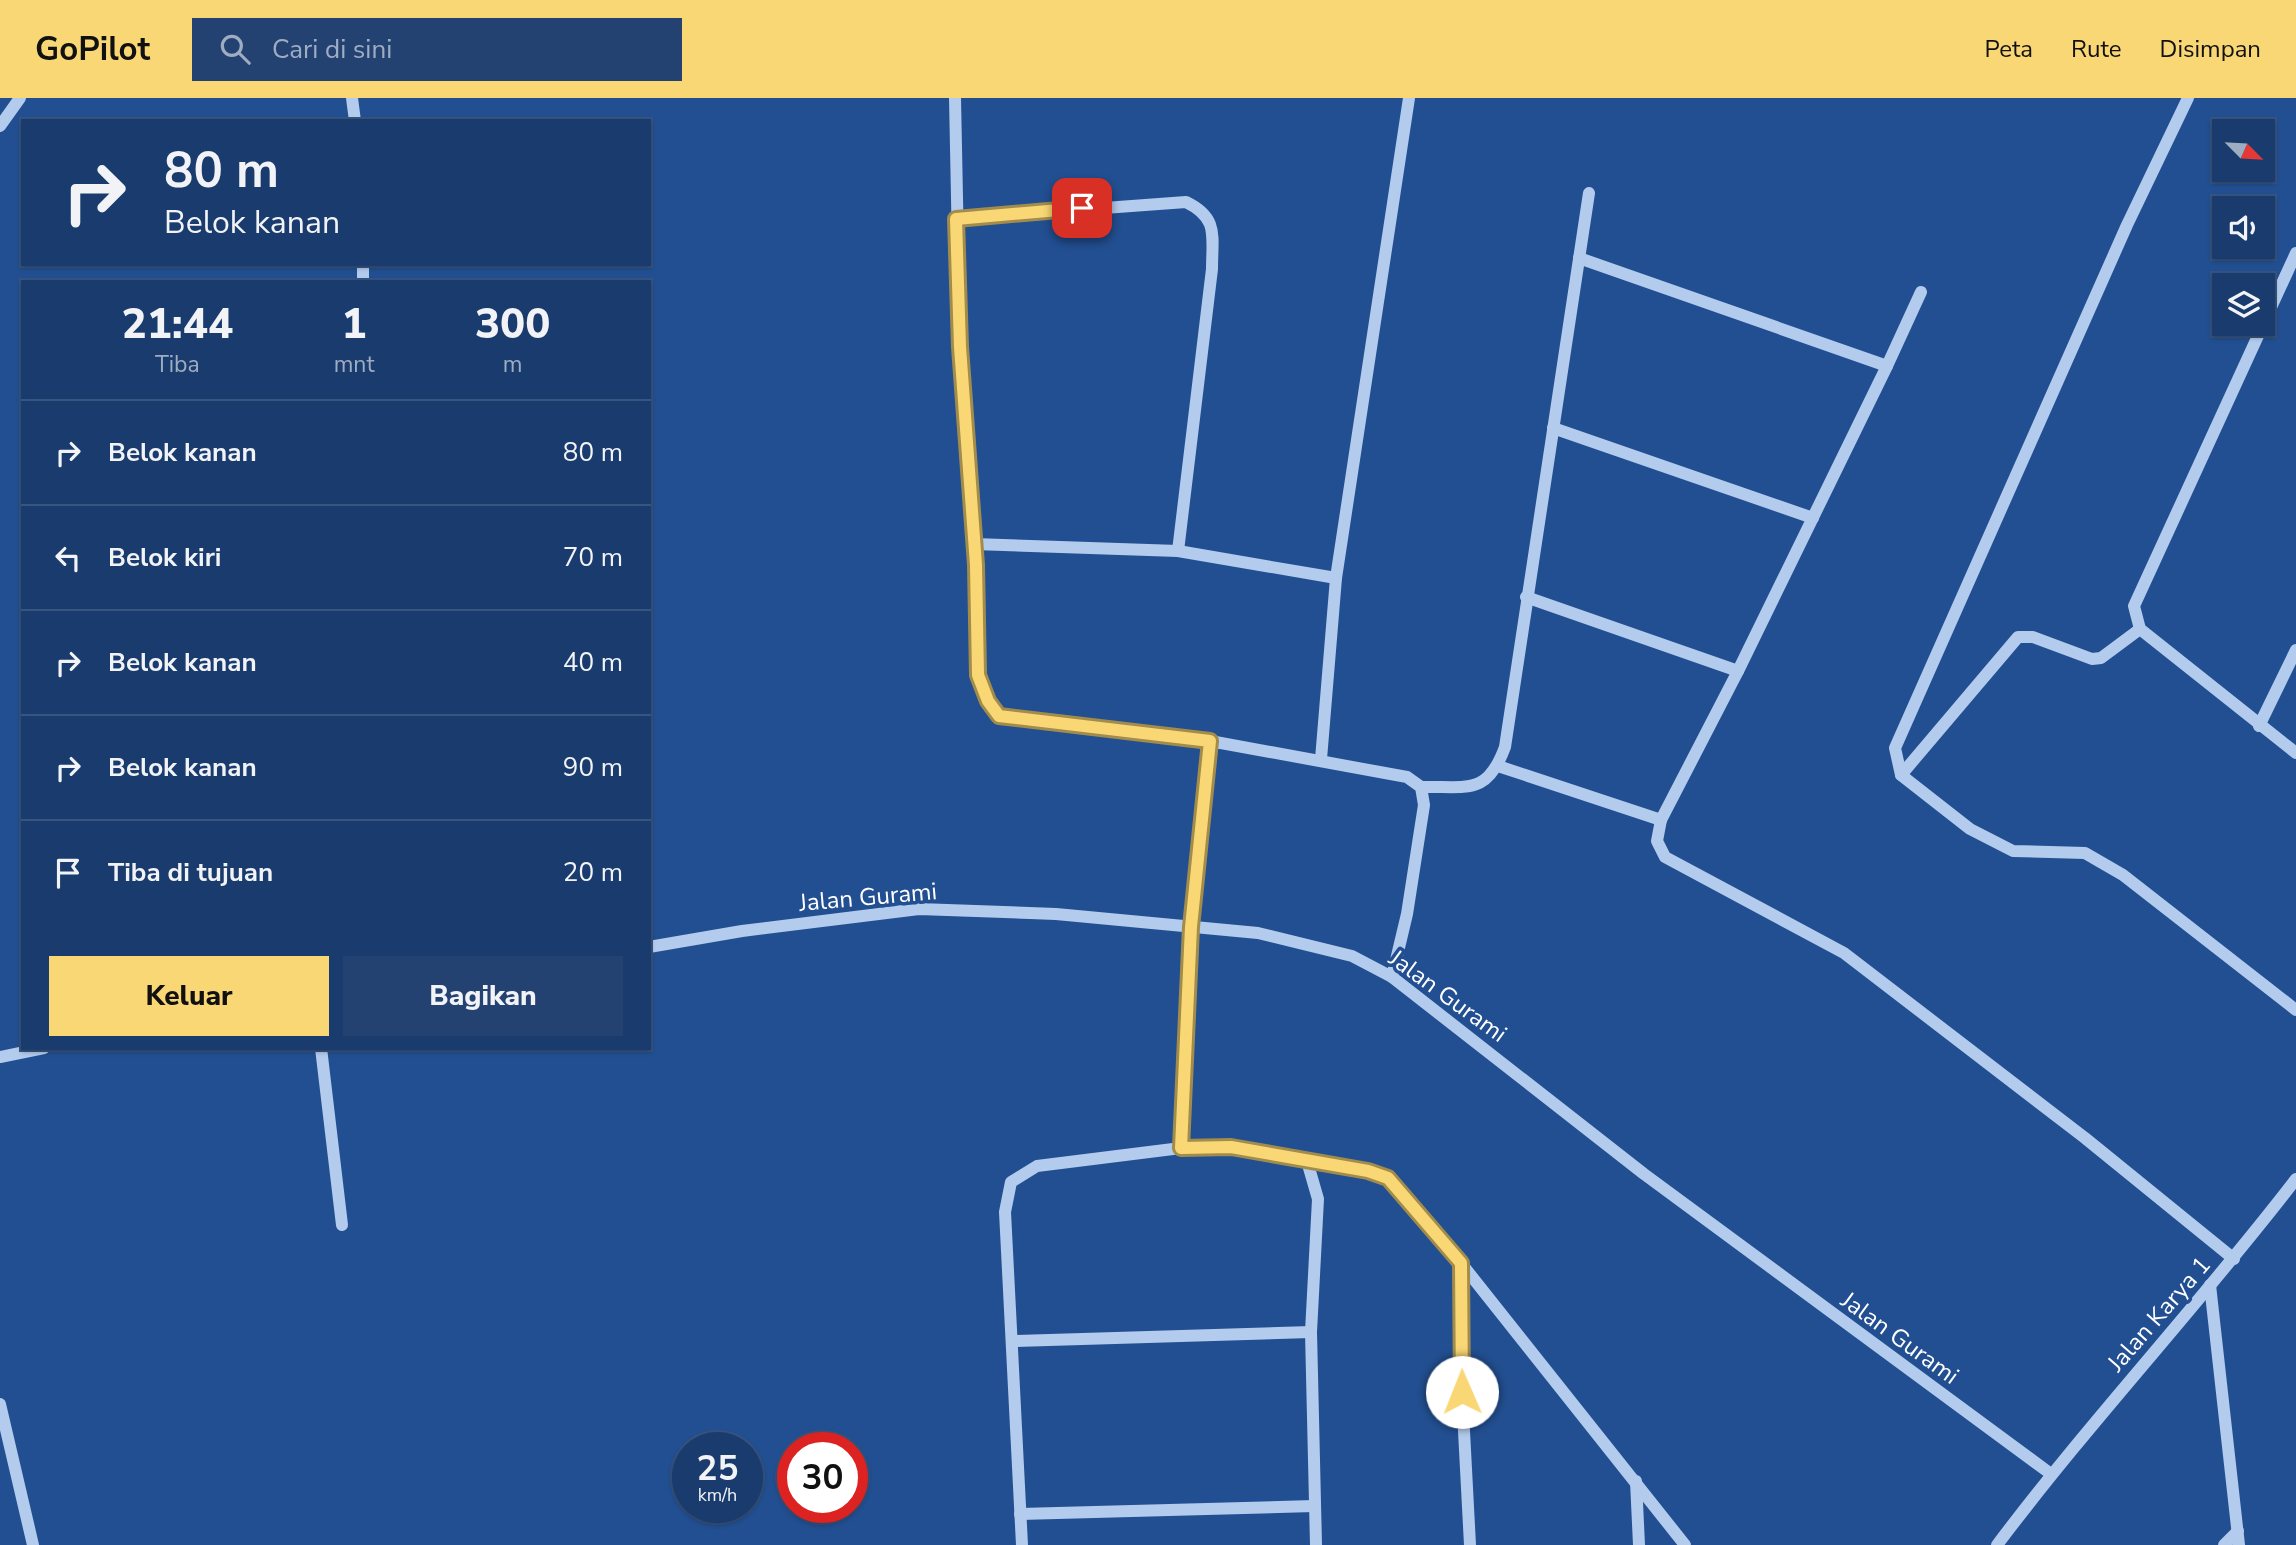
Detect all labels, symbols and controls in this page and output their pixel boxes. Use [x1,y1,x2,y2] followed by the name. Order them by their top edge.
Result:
[192,18,682,81] search box
[35,27,150,72] text: GoPilot
[216,30,254,68] icon: search
[272,32,392,67] text: Cari di sini
[1984,33,2033,65] text: Peta
[2071,33,2122,65] text: Rute
[2160,33,2261,65] text: Disimpan
[2212,119,2275,182] north arrow
[2212,119,2275,336] map controls
[164,137,279,204] text: 80 m
[49,147,140,238] icon: right
[1052,178,1112,238] pin
[1063,189,1101,227] icon: arrive
[2212,196,2275,259] button: sound
[164,201,340,244] text: Belok kanan
[2212,273,2275,336] button: layers
[121,296,233,353] text: 21:44
[341,296,367,353] text: 1
[475,296,551,353] text: 300
[155,349,200,380] text: Tiba
[334,349,374,380] text: mnt
[503,349,523,380] text: m
[49,434,87,472] icon: right
[108,435,257,470] text: Belok kanan
[563,435,623,470] text: 80 m
[49,539,87,577] icon: left
[108,540,221,575] text: Belok kiri
[563,540,623,575] text: 70 m
[49,644,87,682] icon: right
[108,645,257,680] text: Belok kanan
[563,645,623,680] text: 40 m
[49,749,87,787] icon: right
[108,750,257,785] text: Belok kanan
[563,750,623,785] text: 90 m
[49,854,87,892] icon: arrive
[108,855,273,890] text: Tiba di tujuan
[563,855,623,890] text: 20 m
[797,875,938,919] street label: Jalan Gurami
[1382,942,1513,1050] street label: Jalan Gurami
[49,956,329,1036] button: Keluar
[343,956,623,1036] button: Bagikan
[2100,1250,2218,1379] street label: Jalan Karya 1
[1834,1284,1965,1392] street label: Jalan Gurami
[1425,1355,1499,1429] position arrow
[777,1432,868,1523] speed limit sign: 30
[696,1445,739,1492] text: 25
[698,1483,737,1507] text: km/h

